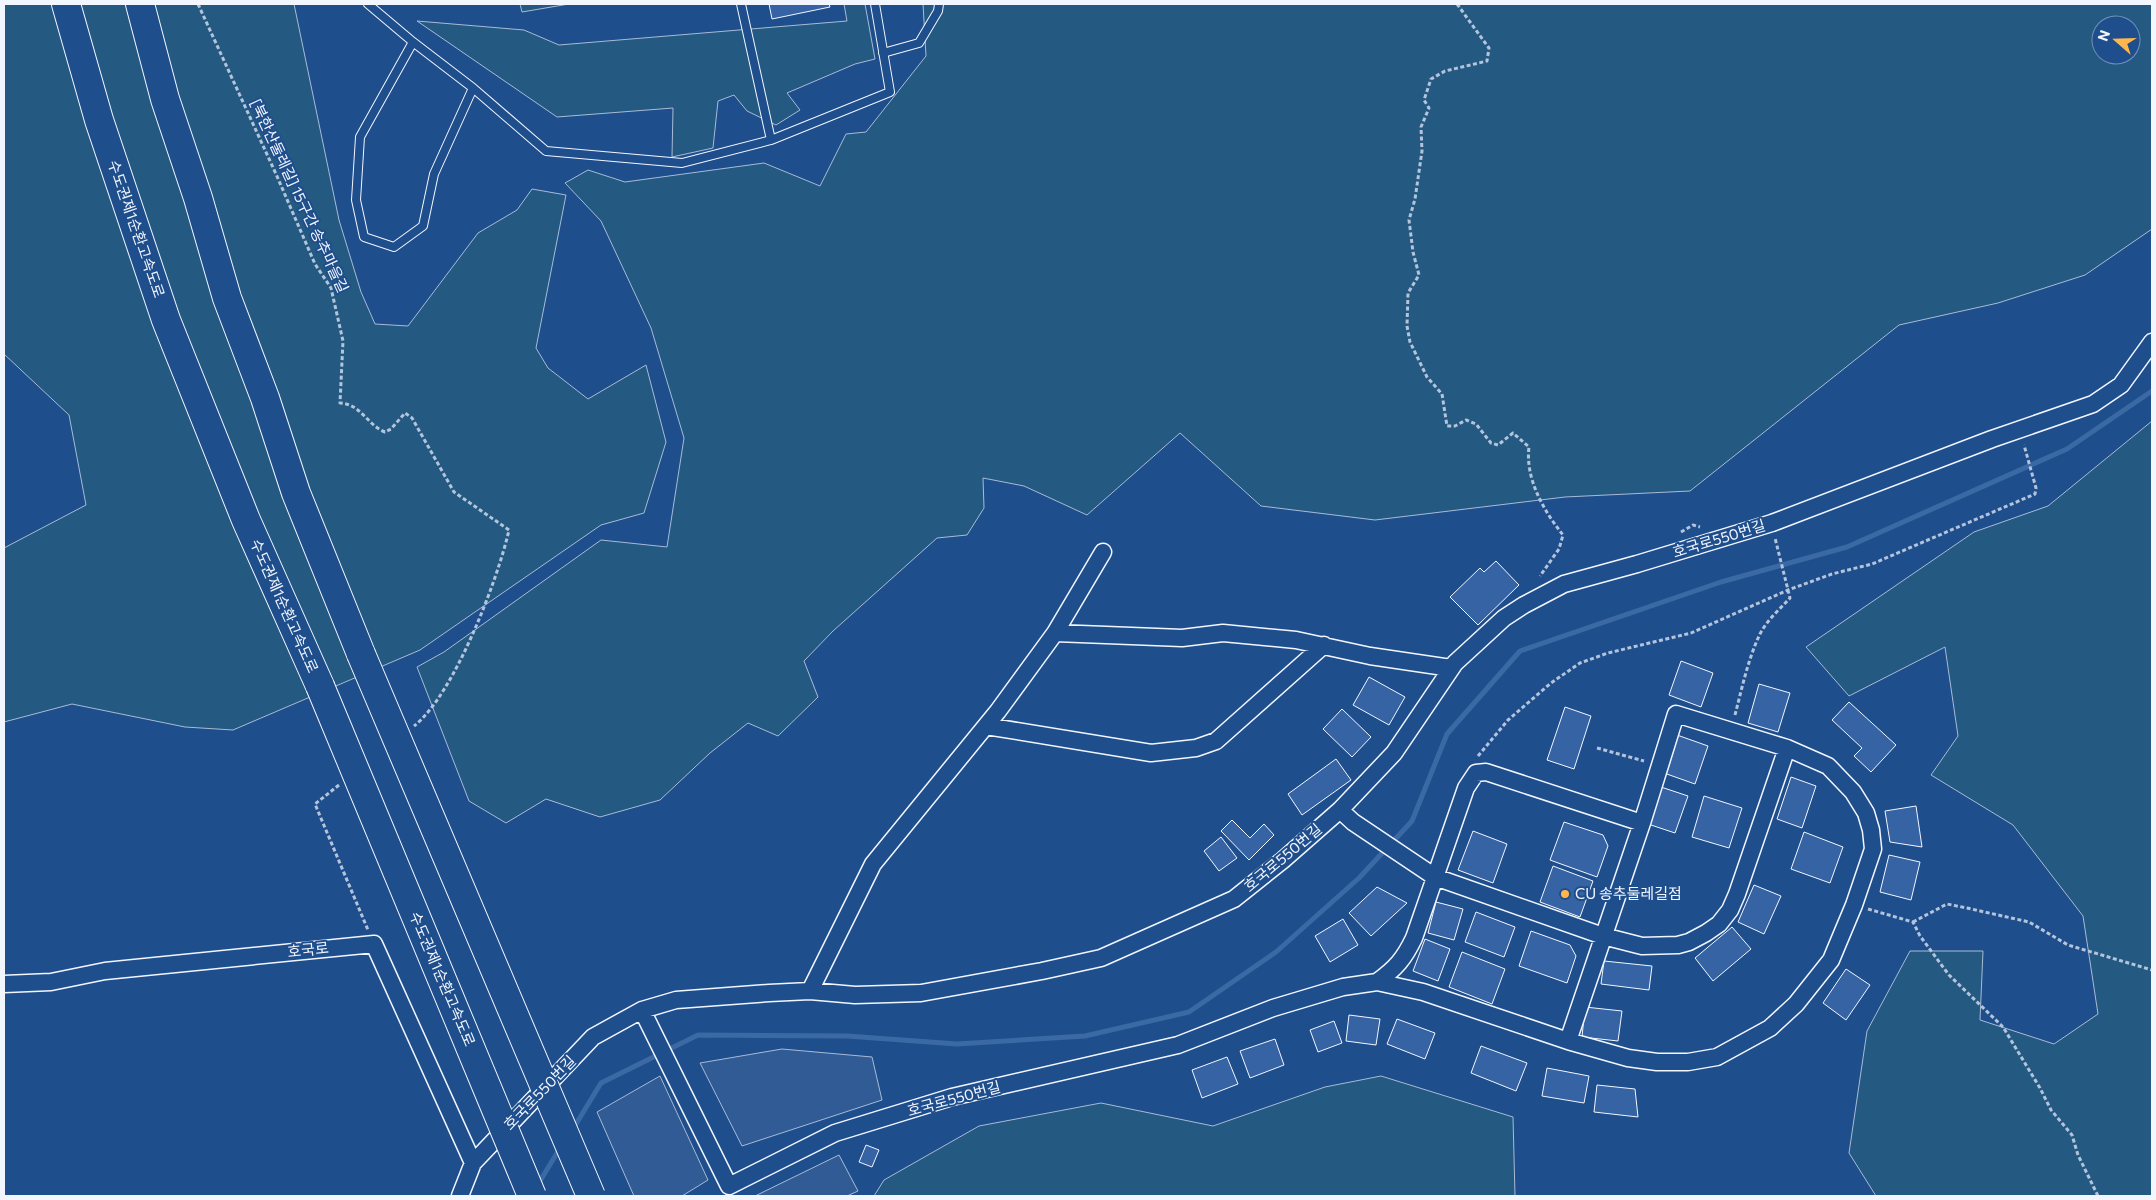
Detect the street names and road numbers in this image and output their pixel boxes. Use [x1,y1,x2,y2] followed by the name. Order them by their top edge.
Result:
[247,96,353,295] street label: [북한산둘레길] 15구간 송추마을길
[105,157,169,300] street label: 수도권제1순환고속도로
[1670,515,1767,561] street label: 호국로550번길
[247,536,323,675] street label: 수도권제1순환고속도로
[1240,819,1325,895] street label: 호국로550번길
[406,909,479,1049] street label: 수도권제1순환고속도로
[286,938,329,960] street label: 호국로
[499,1052,579,1133] street label: 호국로550번길
[905,1077,1002,1119] street label: 호국로550번길

